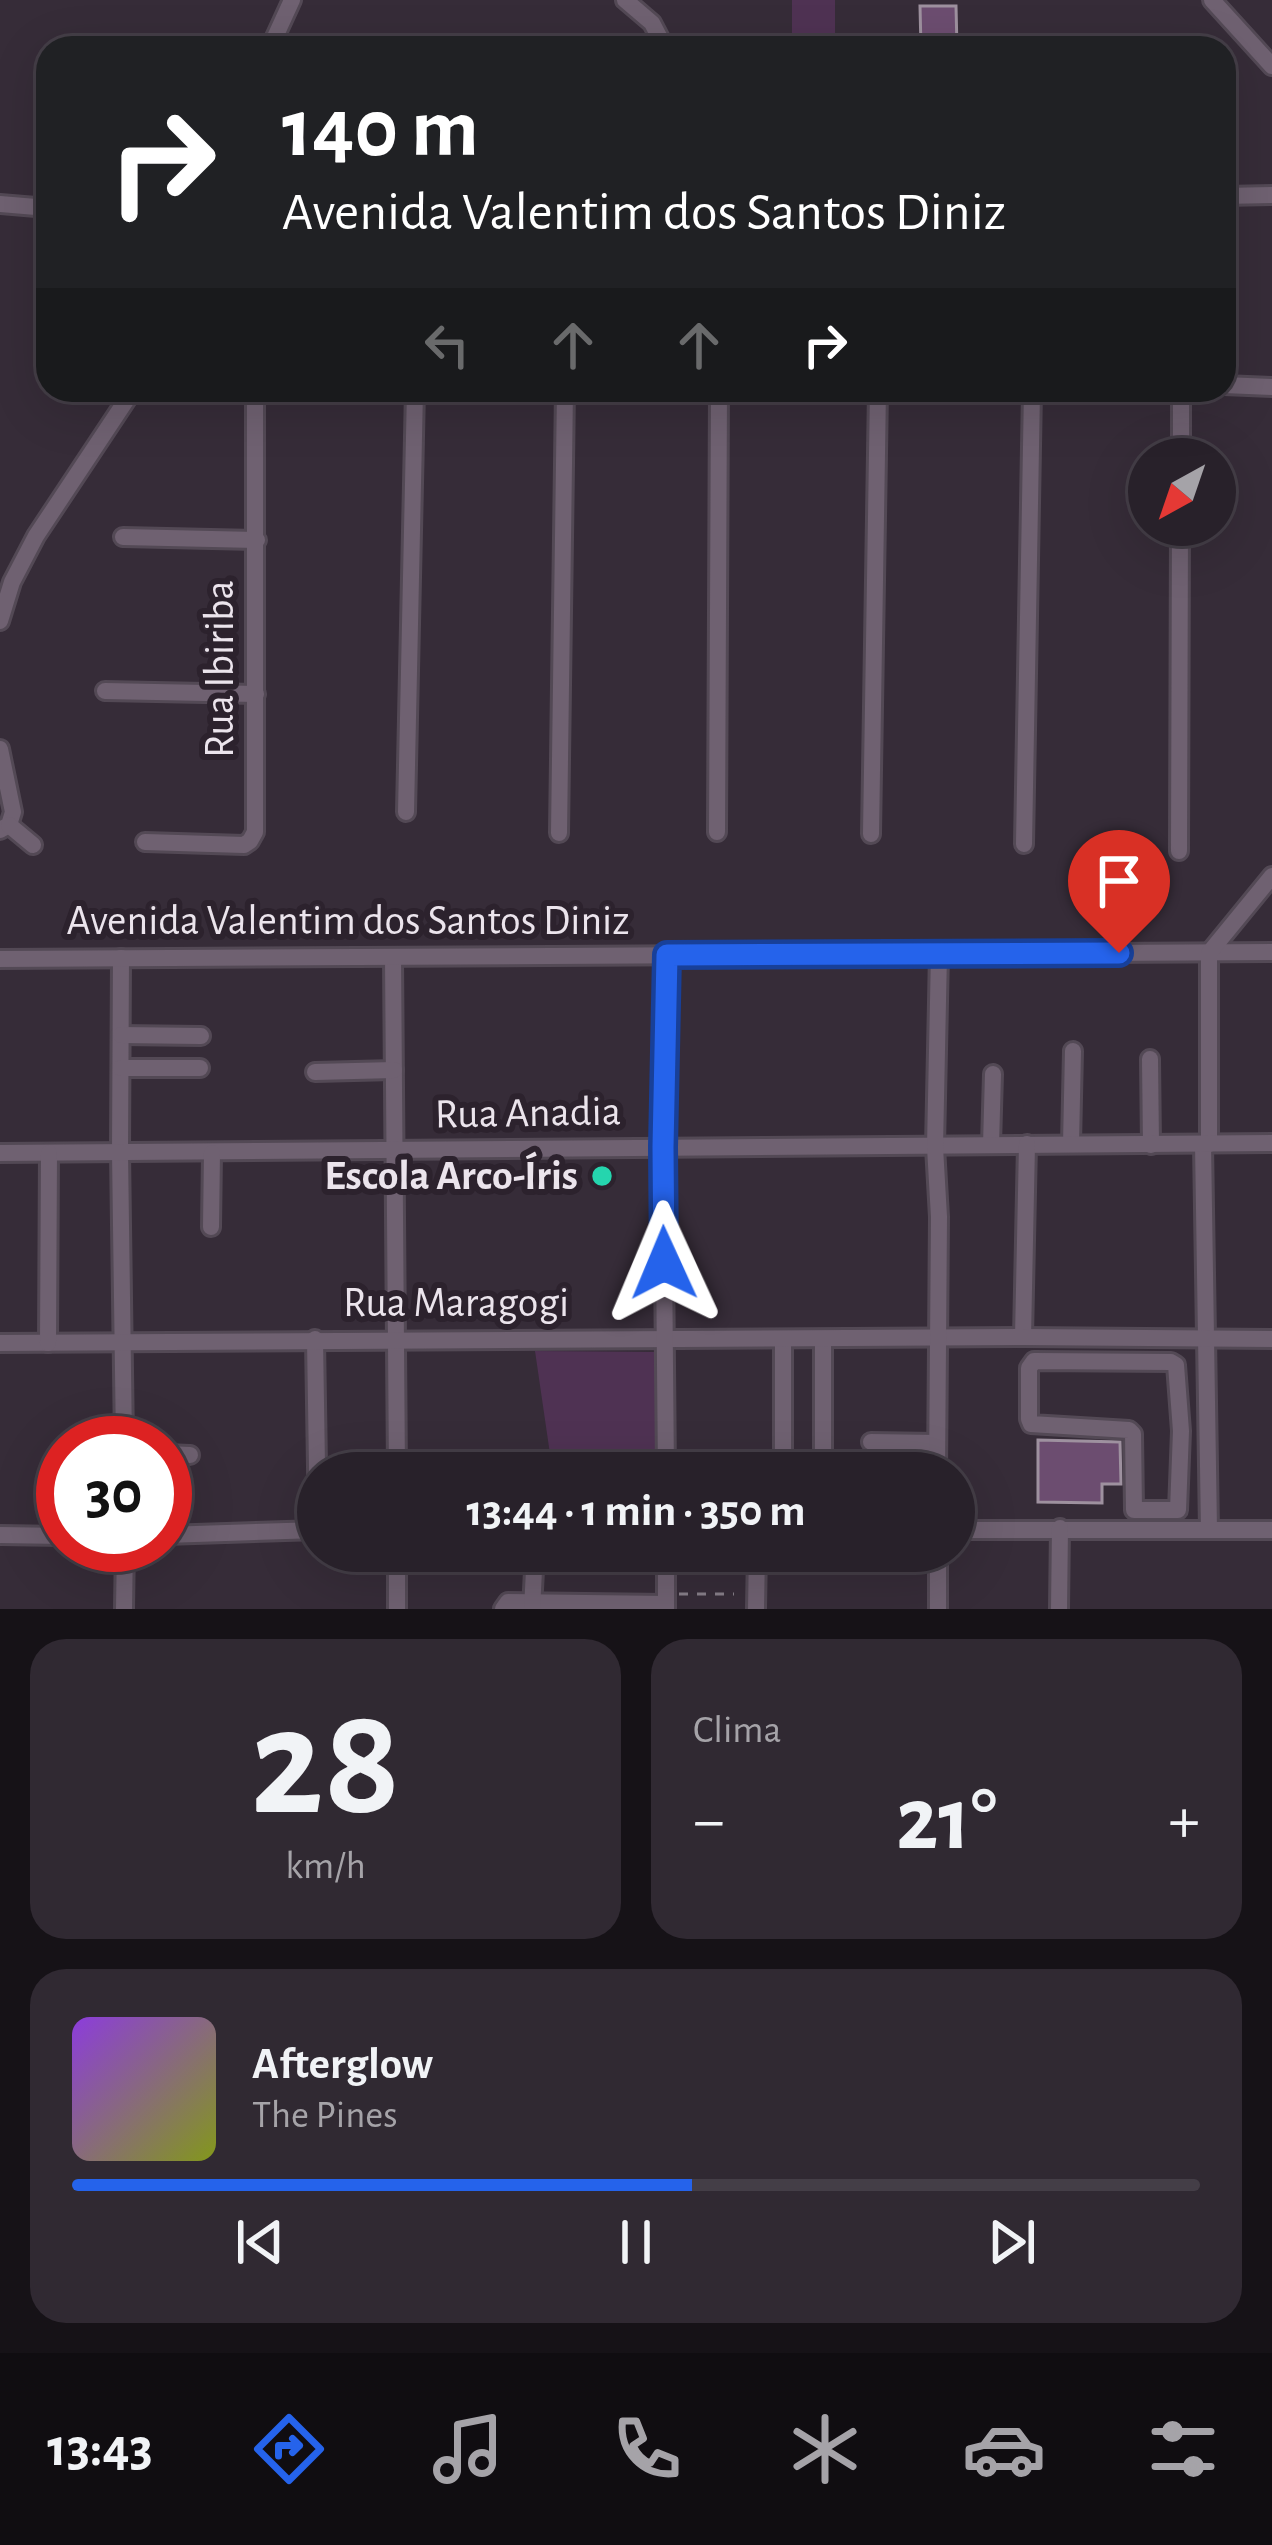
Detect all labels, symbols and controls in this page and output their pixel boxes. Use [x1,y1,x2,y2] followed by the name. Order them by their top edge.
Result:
[84,84,240,240] icon: right
[282,88,479,172] text: 140 m
[282,186,1006,240] text: Avenida Valentim dos Santos Diniz
[414,312,480,378] icon: left
[540,312,606,378] icon: ahead
[666,312,732,378] icon: ahead
[792,312,858,378] icon: right
[1128,438,1236,546] north arrow
[1128,438,1236,546] map controls
[199,580,241,758] street label: Rua Ibiriba
[1068,830,1170,953] pin
[1086,848,1152,914] icon: arrive
[66,900,630,942] street label: Avenida Valentim dos Santos Diniz
[434,1090,622,1136] street label: Rua Anadia
[324,1151,578,1197] place label: Escola Arco-Íris
[589,1163,615,1189] marker: Escola Arco-Íris
[601,1200,727,1326] position arrow
[343,1282,569,1324] street label: Rua Maragogi
[36,1416,192,1572] speed limit sign: 30
[466,1489,806,1534] text: 13:44 · 1 min · 350 m
[250,1687,401,1843] text: 28
[693,1711,782,1750] text: Clima
[896,1776,997,1866] text: 21°
[693,1788,725,1854] text: −
[1168,1788,1200,1854] text: +
[285,1847,366,1886] text: km/h
[252,2042,433,2087] text: Afterglow
[252,2096,398,2135] text: The Pines
[227,2209,293,2275] icon: previous
[603,2209,669,2275] icon: pause
[979,2209,1045,2275] icon: next
[247,2407,331,2491] icon: directions
[426,2407,510,2491] icon: music
[605,2407,689,2491] icon: phone
[783,2407,867,2491] icon: climate
[962,2407,1046,2491] icon: car
[1141,2407,1225,2491] icon: filters
[47,2422,153,2476] text: 13:43

